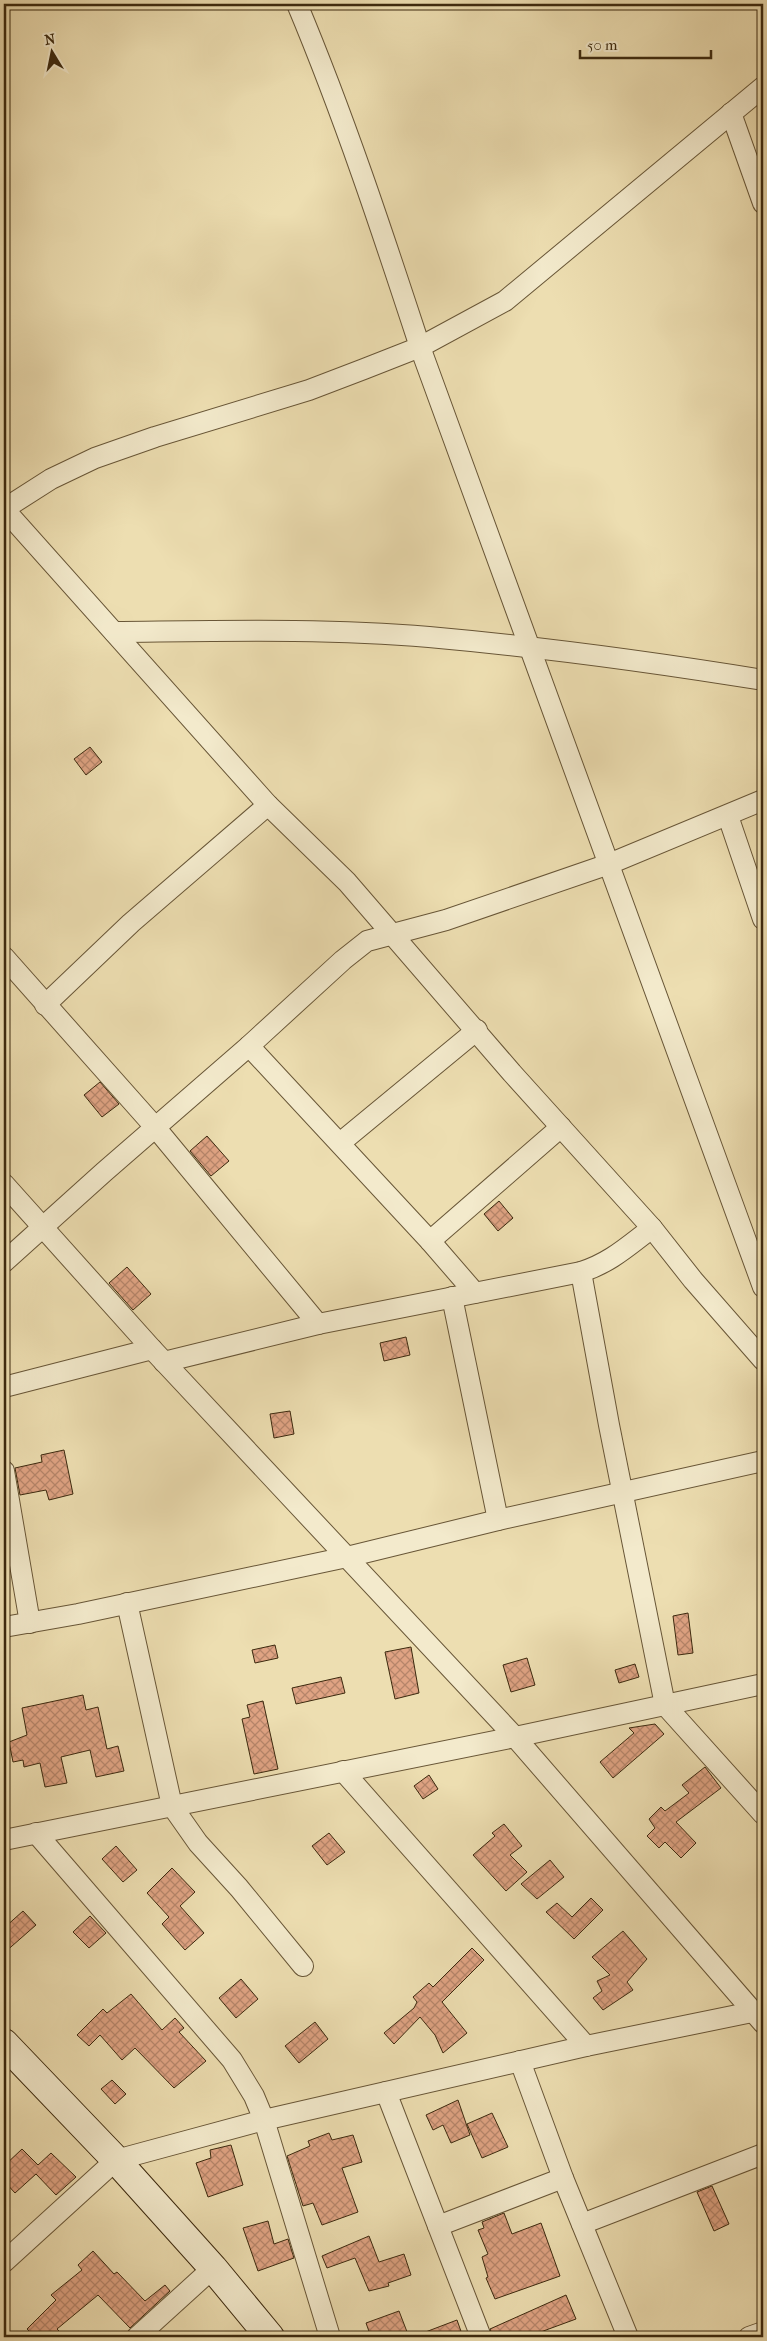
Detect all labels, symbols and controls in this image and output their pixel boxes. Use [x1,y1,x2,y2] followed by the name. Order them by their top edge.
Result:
[28,28,78,78] north arrow
[580,28,711,60] scale bar
[43,30,57,49] text: N
[587,36,618,54] text: 50 m

